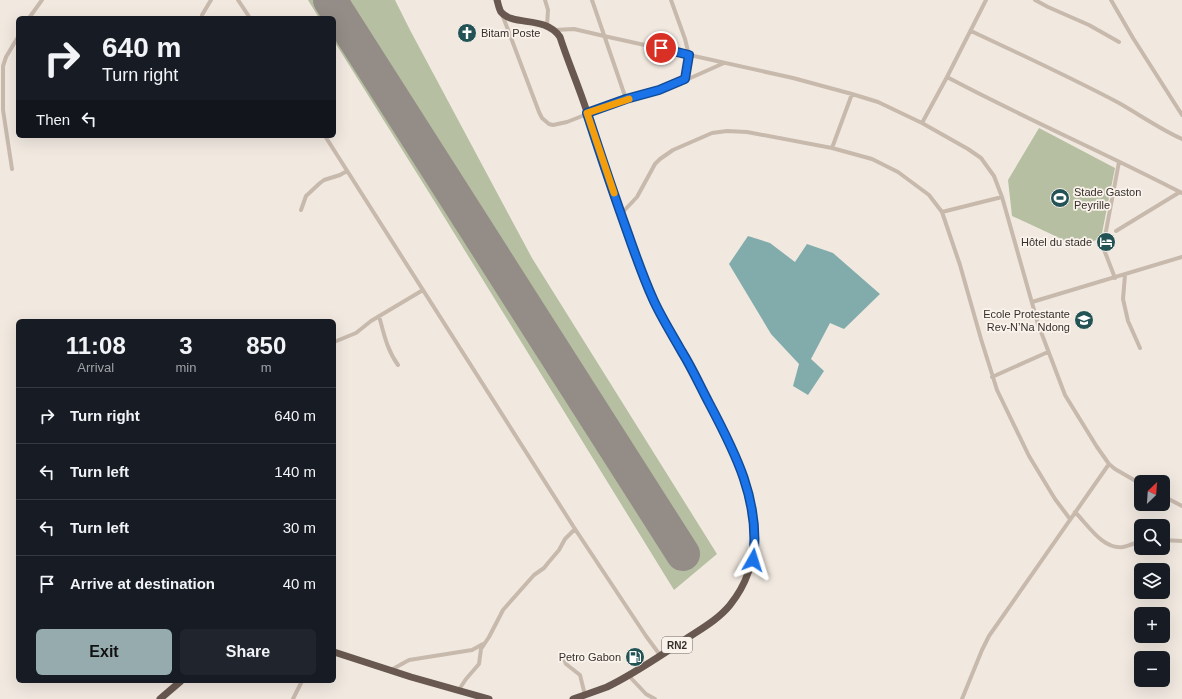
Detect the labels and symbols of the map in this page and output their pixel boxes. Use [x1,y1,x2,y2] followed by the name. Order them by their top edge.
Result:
[456,22,478,44] church icon: Bitam Poste
[481,27,540,39] place label: Bitam Poste
[644,31,678,65] pin
[1074,186,1141,211] place label: Stade Gaston Peyrille
[1049,187,1071,209] sports icon: Stade Gaston Peyrille
[1095,231,1117,253] hotel icon: Hôtel du stade
[1021,236,1092,248] place label: Hôtel du stade
[983,308,1070,333] place label: Ecole Protestante Rev-N’Na Ndong
[1073,309,1095,331] school or university icon: Ecole Protestante Rev-N’Na Ndong
[1134,475,1170,511] north arrow
[732,539,774,581] position arrow
[662,637,692,653] road number: RN2
[624,646,646,668] fuel station icon: Petro Gabon
[559,651,621,663] place label: Petro Gabon

